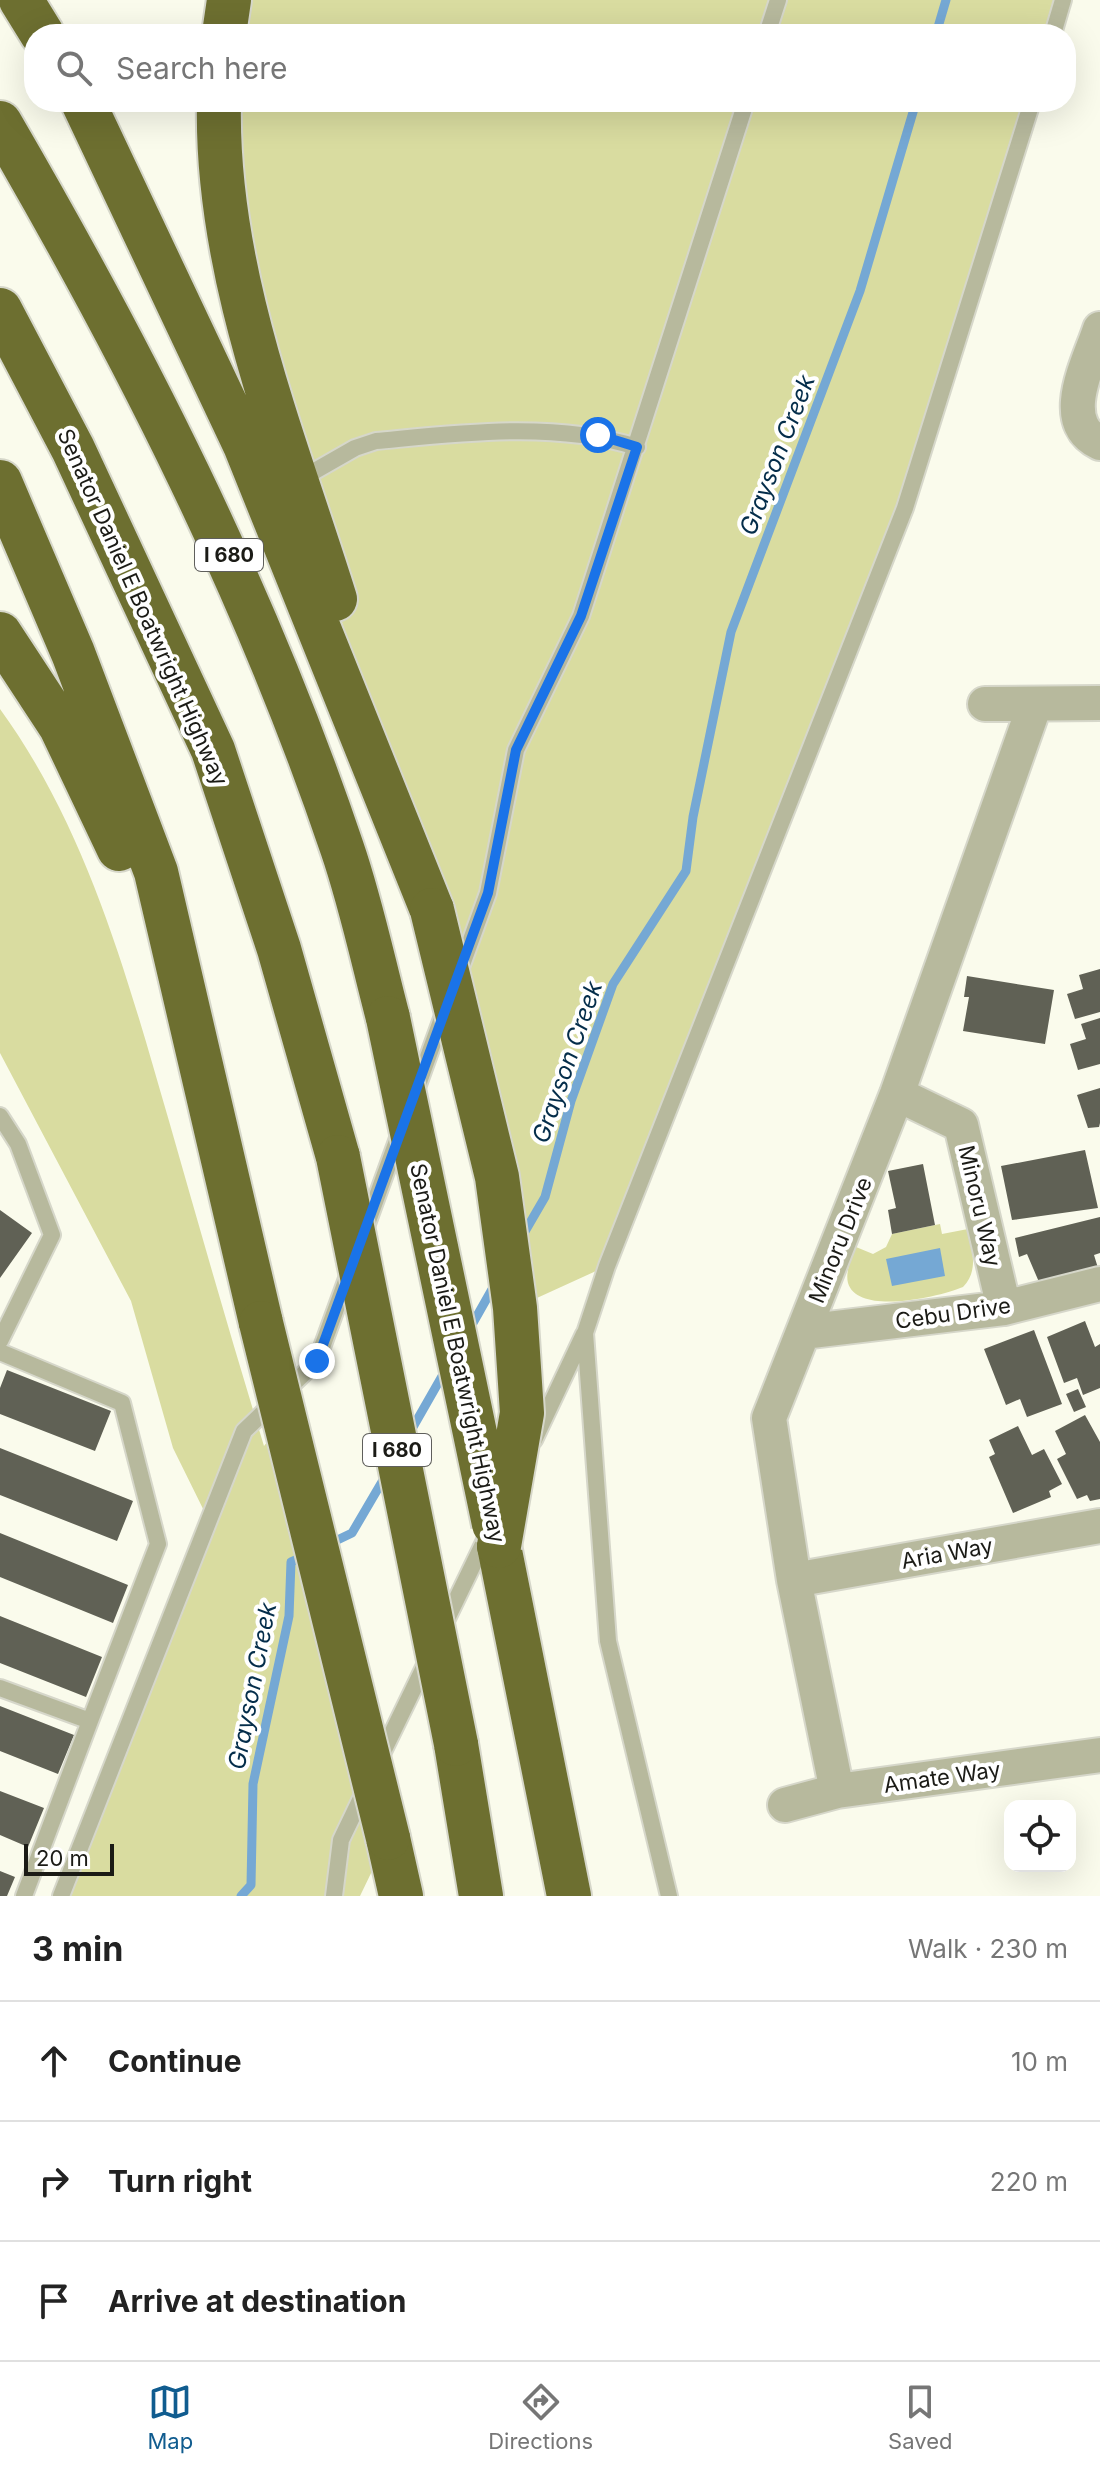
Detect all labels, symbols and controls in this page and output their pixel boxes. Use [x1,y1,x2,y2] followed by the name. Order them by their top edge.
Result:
[24,24,1076,112] search box
[52,46,96,90] icon: search
[116,50,288,86] text: Search here
[733,370,821,539] water label: Grayson Creek
[580,417,616,453] route start
[52,425,234,789] street label: Senator Daniel E Boatwright Highway
[195,539,263,571] road number: I 680
[526,976,609,1147] water label: Grayson Creek
[953,1143,1007,1269] street label: Minoru Way
[405,1161,511,1545] street label: Senator Daniel E Boatwright Highway
[803,1173,877,1307] street label: Minoru Drive
[894,1292,1012,1334] street label: Cebu Drive
[299,1343,335,1379] route end
[363,1434,431,1466] road number: I 680
[899,1532,995,1574] street label: Aria Way
[222,1599,283,1772] water label: Grayson Creek
[882,1756,1002,1798] street label: Amate Way
[1004,1800,1076,1872] map controls
[1004,1800,1076,1872] button: locate
[24,1840,114,1876] scale bar
[36,1845,89,1871] text: 20 m
[32,1928,123,1969] text: 3 min
[908,1933,1068,1964] text: Walk · 230 m
[32,2039,76,2083] icon: ahead
[108,2043,242,2079] text: Continue
[1011,2046,1068,2077] text: 10 m
[32,2159,76,2203] icon: right
[108,2163,252,2199] text: Turn right
[990,2166,1068,2197] text: 220 m
[32,2279,76,2323] icon: arrive
[108,2283,406,2319] text: Arrive at destination
[148,2380,193,2454] tab: Map
[488,2380,593,2454] tab: Directions
[888,2380,952,2454] tab: Saved

